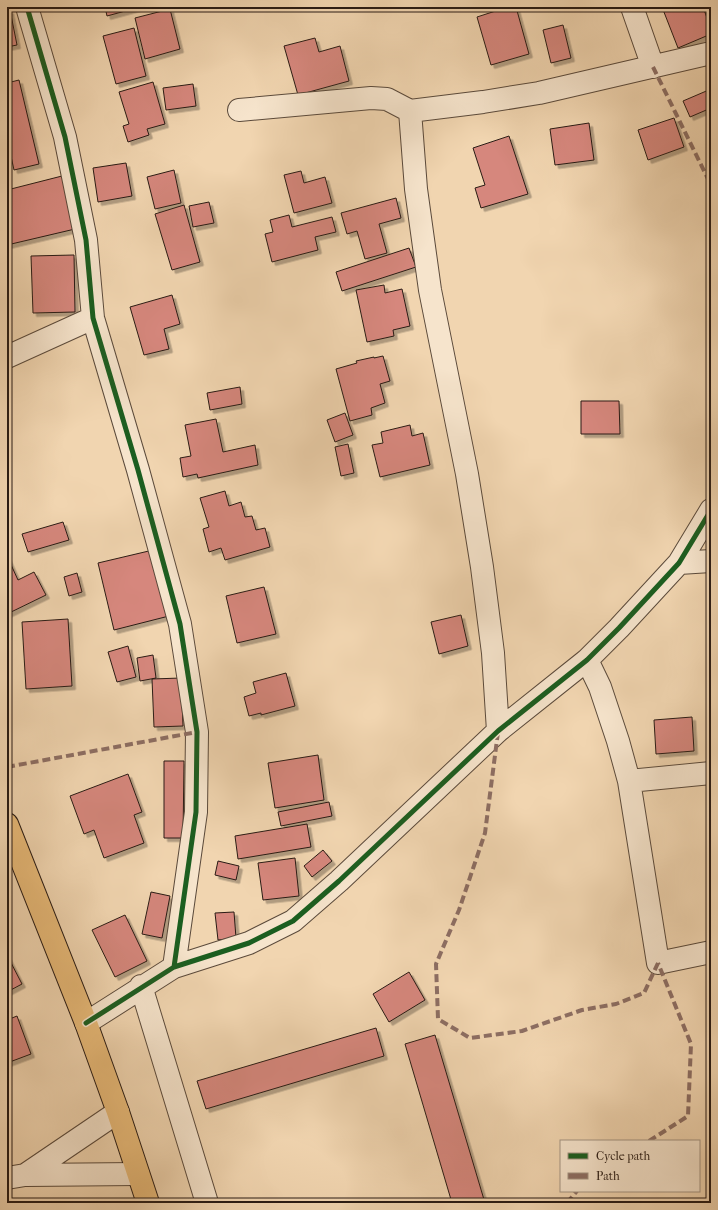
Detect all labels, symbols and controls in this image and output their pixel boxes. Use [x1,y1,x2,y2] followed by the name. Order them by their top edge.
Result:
[560,1140,700,1192] legend
[596,1149,651,1163] text: Cycle path
[596,1169,620,1183] text: Path

